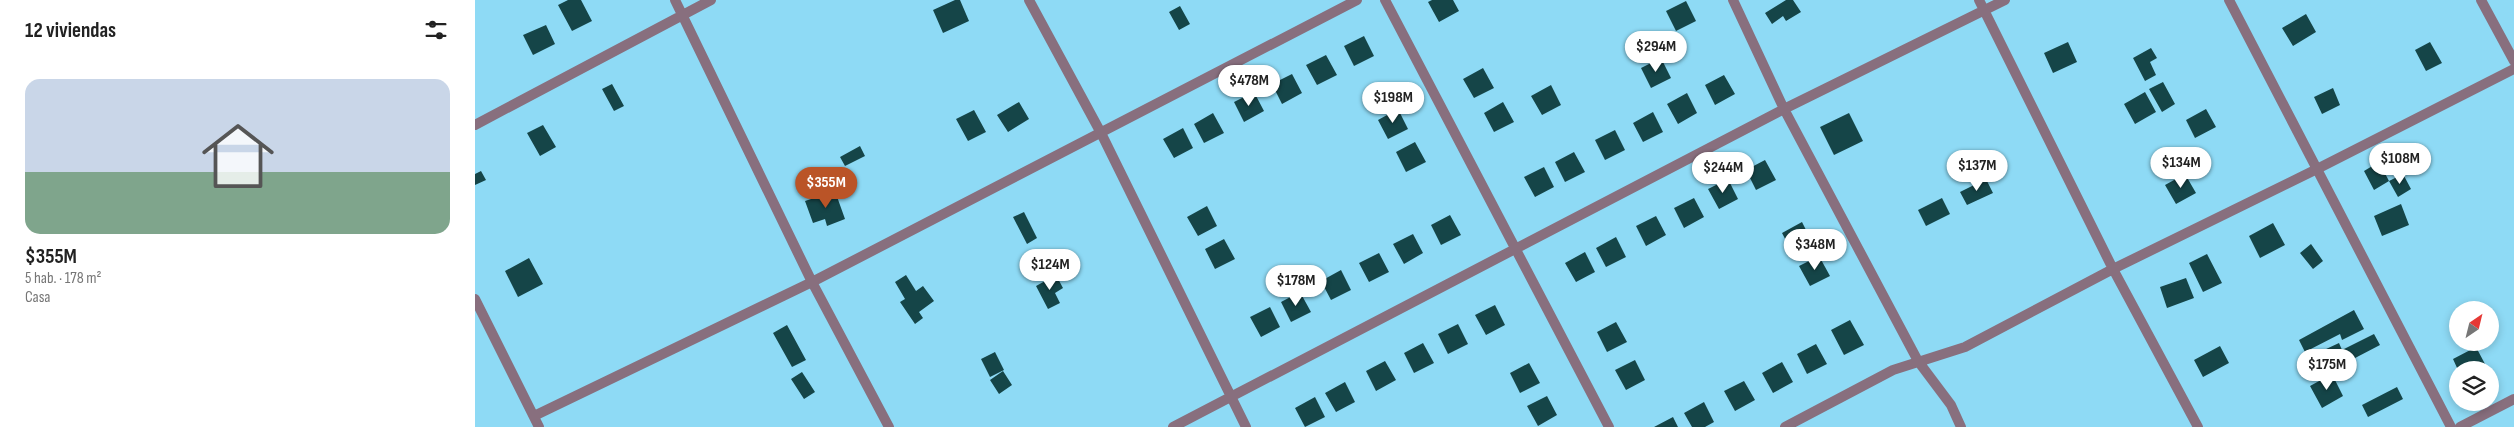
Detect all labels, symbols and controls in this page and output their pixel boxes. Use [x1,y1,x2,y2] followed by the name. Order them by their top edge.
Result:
[422,16,450,44] icon: filters
[25,18,116,43] text: 12 viviendas
[1621,30,1691,73] pin: $294M
[1636,37,1676,56] text: $294M
[1214,64,1284,107] pin: $478M
[1229,71,1269,90] text: $478M
[1358,82,1428,124] pin: $198M
[1373,88,1413,107] text: $198M
[193,111,283,201] icon: home
[2365,142,2435,185] pin: $108M
[2146,146,2216,189] pin: $134M
[2380,149,2420,168] text: $108M
[1942,150,2012,192] pin: $137M
[1688,152,1758,194] pin: $244M
[2161,153,2201,172] text: $134M
[1958,156,1996,175] text: $137M
[1703,158,1743,177] text: $244M
[791,166,861,209] pin: $355M
[806,173,846,192] text: $355M
[1780,228,1850,271] pin: $348M
[1795,235,1835,254] text: $348M
[25,244,77,269] text: $355M
[1015,248,1085,291] pin: $124M
[1030,255,1070,274] text: $124M
[1261,264,1331,307] pin: $178M
[25,269,101,288] text: 5 hab. · 178 m²
[1277,271,1315,290] text: $178M
[25,288,51,307] text: Casa
[2449,301,2499,351] north arrow
[2449,301,2499,411] map controls
[2292,348,2362,391] pin: $175M
[2308,355,2346,374] text: $175M
[2449,361,2499,411] button: layers

